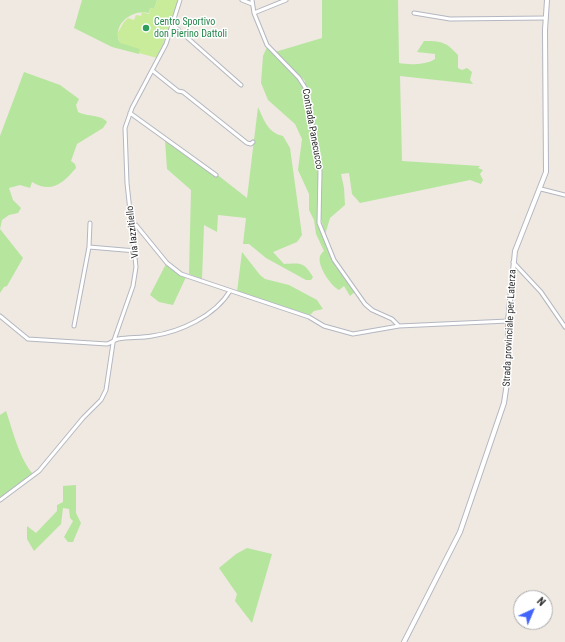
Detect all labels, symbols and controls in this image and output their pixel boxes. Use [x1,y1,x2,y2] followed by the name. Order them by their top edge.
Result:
[154,16,227,40] place label: Centro Sportivo don Pierino Dattoli
[141,23,151,33] marker: Centro Sportivo don Pierino Dattoli
[299,88,325,170] street label: Contrada Panecucco
[124,205,142,259] street label: Via Iazzitiello
[501,269,519,387] street label: Strada provinciale per Laterza
[513,590,553,630] north arrow
[534,595,548,609] text: N

